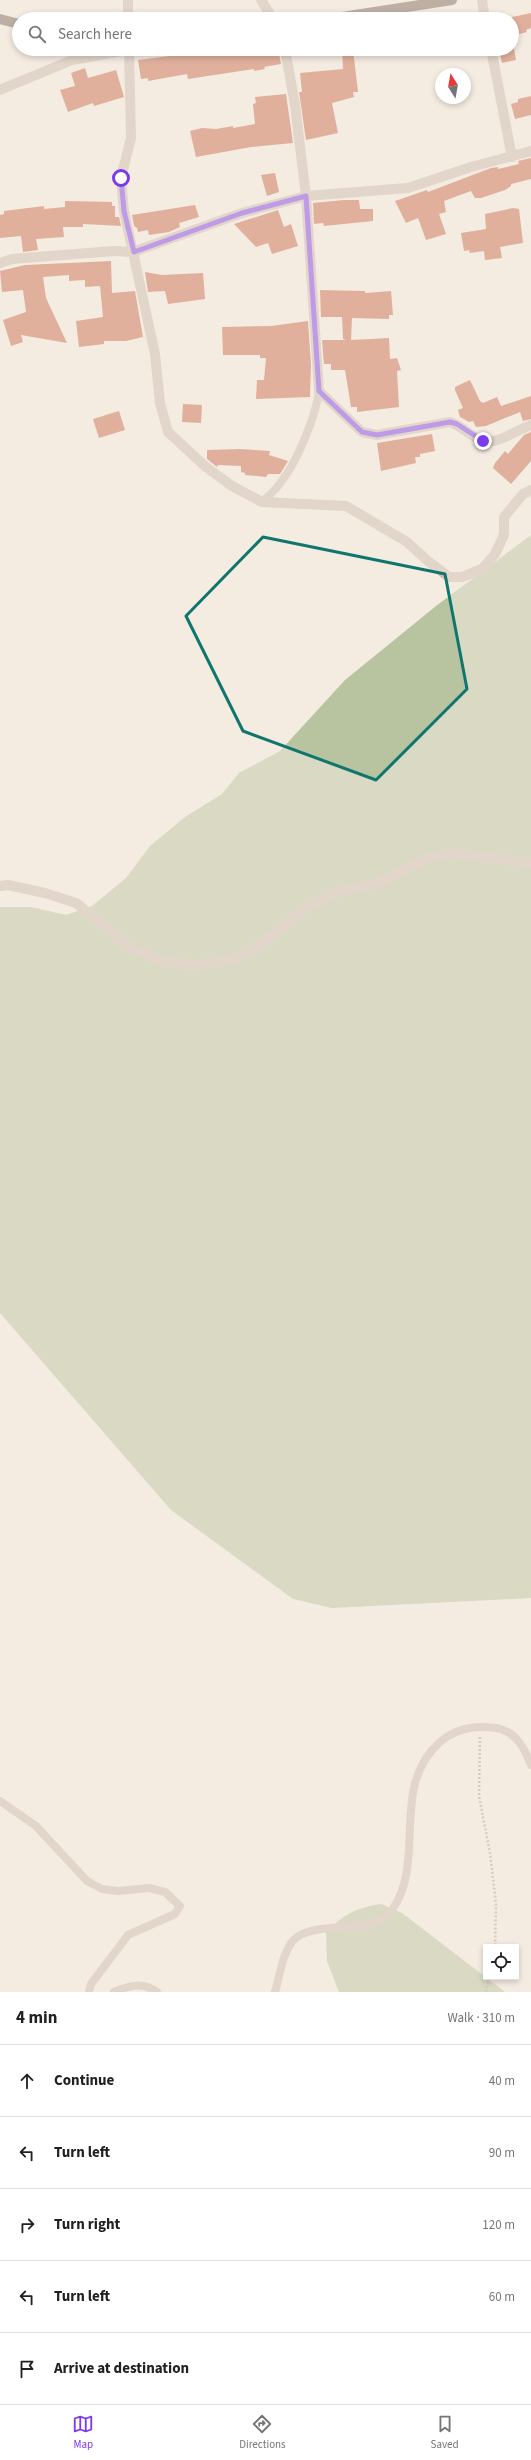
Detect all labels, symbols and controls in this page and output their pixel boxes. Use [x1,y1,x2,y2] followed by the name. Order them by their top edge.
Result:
[12,12,519,56] search box
[26,23,48,45] icon: search
[58,24,132,45] text: Search here
[435,68,471,104] north arrow
[112,169,130,187] route start
[474,432,492,450] route end
[483,1944,519,1980] map controls
[483,1944,519,1980] button: locate
[16,2006,57,2030] text: 4 min
[447,2009,515,2027] text: Walk · 310 m
[16,2070,38,2092] icon: ahead
[54,2070,114,2091] text: Continue
[489,2072,515,2090] text: 40 m
[16,2142,38,2164] icon: left
[54,2142,110,2163] text: Turn left
[489,2144,515,2162] text: 90 m
[16,2214,38,2236] icon: right
[54,2214,120,2235] text: Turn right
[482,2216,515,2234] text: 120 m
[16,2286,38,2308] icon: left
[54,2286,110,2307] text: Turn left
[489,2288,515,2306] text: 60 m
[16,2358,38,2380] icon: arrive
[54,2358,189,2379] text: Arrive at destination
[72,2413,94,2452] tab: Map
[239,2413,286,2452] tab: Directions
[431,2413,459,2452] tab: Saved

